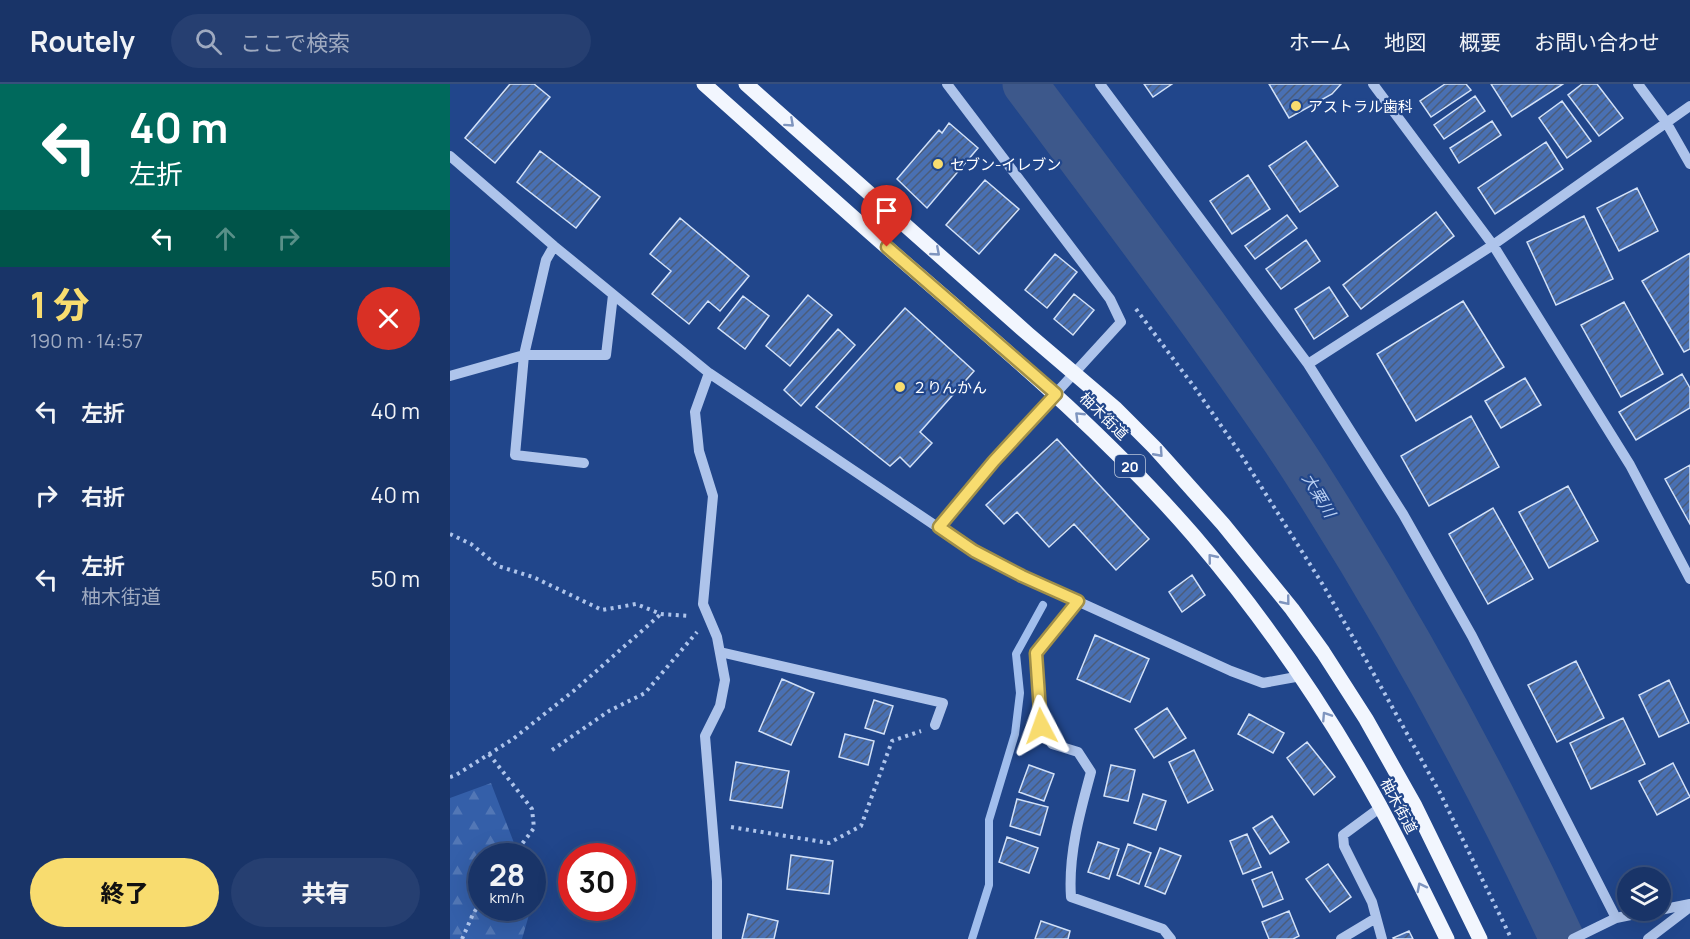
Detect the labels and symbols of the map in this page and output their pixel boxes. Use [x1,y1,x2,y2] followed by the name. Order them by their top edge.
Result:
[1308,96,1413,117] place label: アストラル歯科
[1289,99,1303,113] marker: アストラル歯科
[783,116,794,127] one-way arrow
[950,154,1061,175] place label: セブン-イレブン
[931,157,945,171] marker: セブン-イレブン
[861,185,912,247] pin
[929,245,940,256] one-way arrow
[912,377,987,398] place label: ２りんかん
[893,380,907,394] marker: ２りんかん
[1075,388,1133,444] street label: 柚木街道
[1075,413,1086,424] one-way arrow
[1152,446,1163,457] one-way arrow
[1115,455,1145,477] road number: 20
[1297,469,1342,523] water label: 大栗川
[1209,554,1220,565] one-way arrow
[1278,594,1289,605] one-way arrow
[1009,694,1073,758] position arrow
[1322,712,1334,722] one-way arrow
[1376,775,1422,837] street label: 柚木街道
[558,843,636,921] speed limit sign: 30
[1416,882,1428,893] one-way arrow

